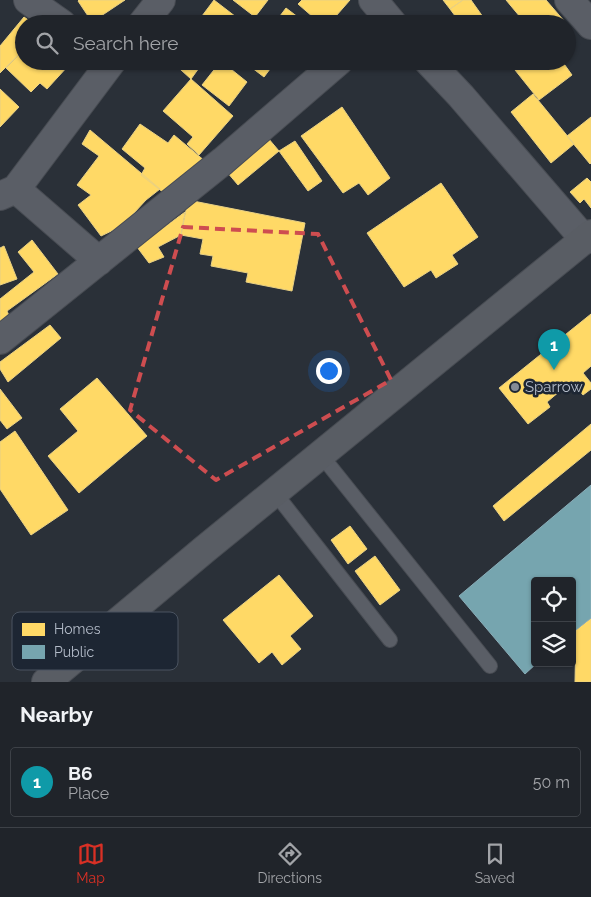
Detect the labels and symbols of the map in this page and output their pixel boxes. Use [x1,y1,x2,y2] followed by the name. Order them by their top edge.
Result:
[538,329,570,370] pin: 1
[316,358,342,384] your location
[525,378,583,396] place label: Sparrow
[509,381,521,393] marker: Sparrow
[12,612,178,670] legend
[54,621,101,637] text: Homes
[54,644,95,660] text: Public

